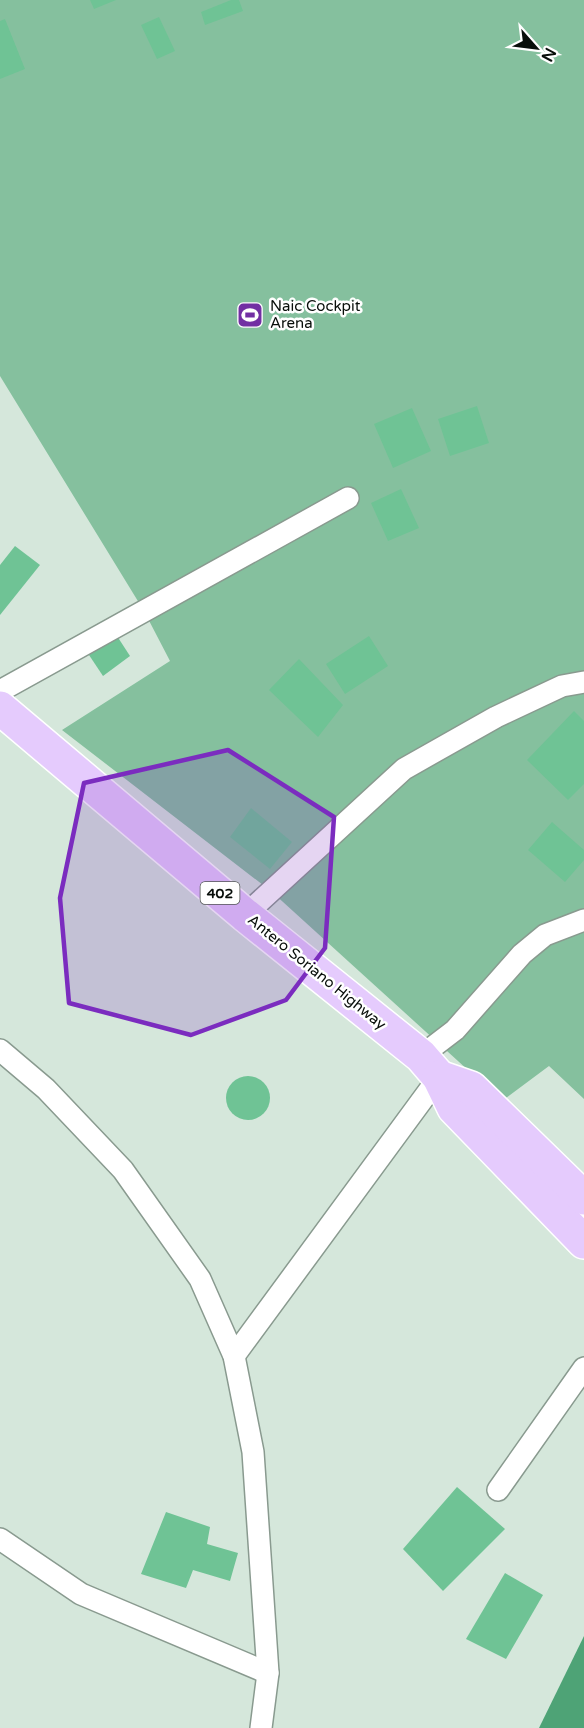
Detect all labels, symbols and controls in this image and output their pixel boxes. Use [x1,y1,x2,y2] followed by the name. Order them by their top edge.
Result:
[506,18,566,78] north arrow
[537,44,560,65] text: N
[270,297,361,332] place label: Naic Cockpit Arena
[235,300,265,330] sports icon: Naic Cockpit Arena
[200,882,240,904] road number: 402
[244,911,390,1033] street label: Antero Soriano Highway

